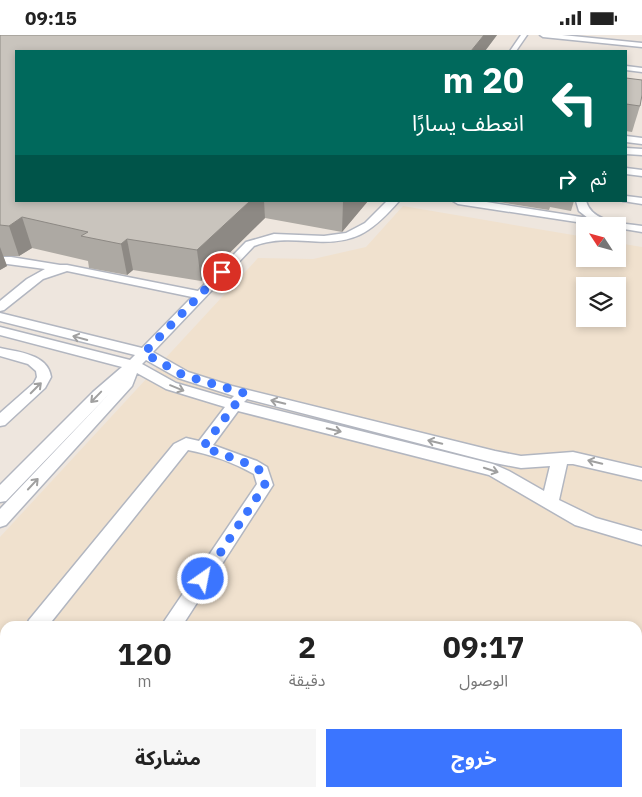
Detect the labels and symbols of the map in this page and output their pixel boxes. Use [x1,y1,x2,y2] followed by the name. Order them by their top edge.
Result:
[576,217,626,267] north arrow
[201,251,243,293] pin
[72,333,88,342] one-way arrow
[30,382,42,394] one-way arrow
[169,383,184,393] one-way arrow
[90,391,102,403] one-way arrow
[270,397,286,406] one-way arrow
[325,426,341,435] one-way arrow
[428,437,444,446] one-way arrow
[587,457,603,466] one-way arrow
[483,466,498,475] one-way arrow
[27,477,39,490] one-way arrow
[176,552,228,604] position arrow

